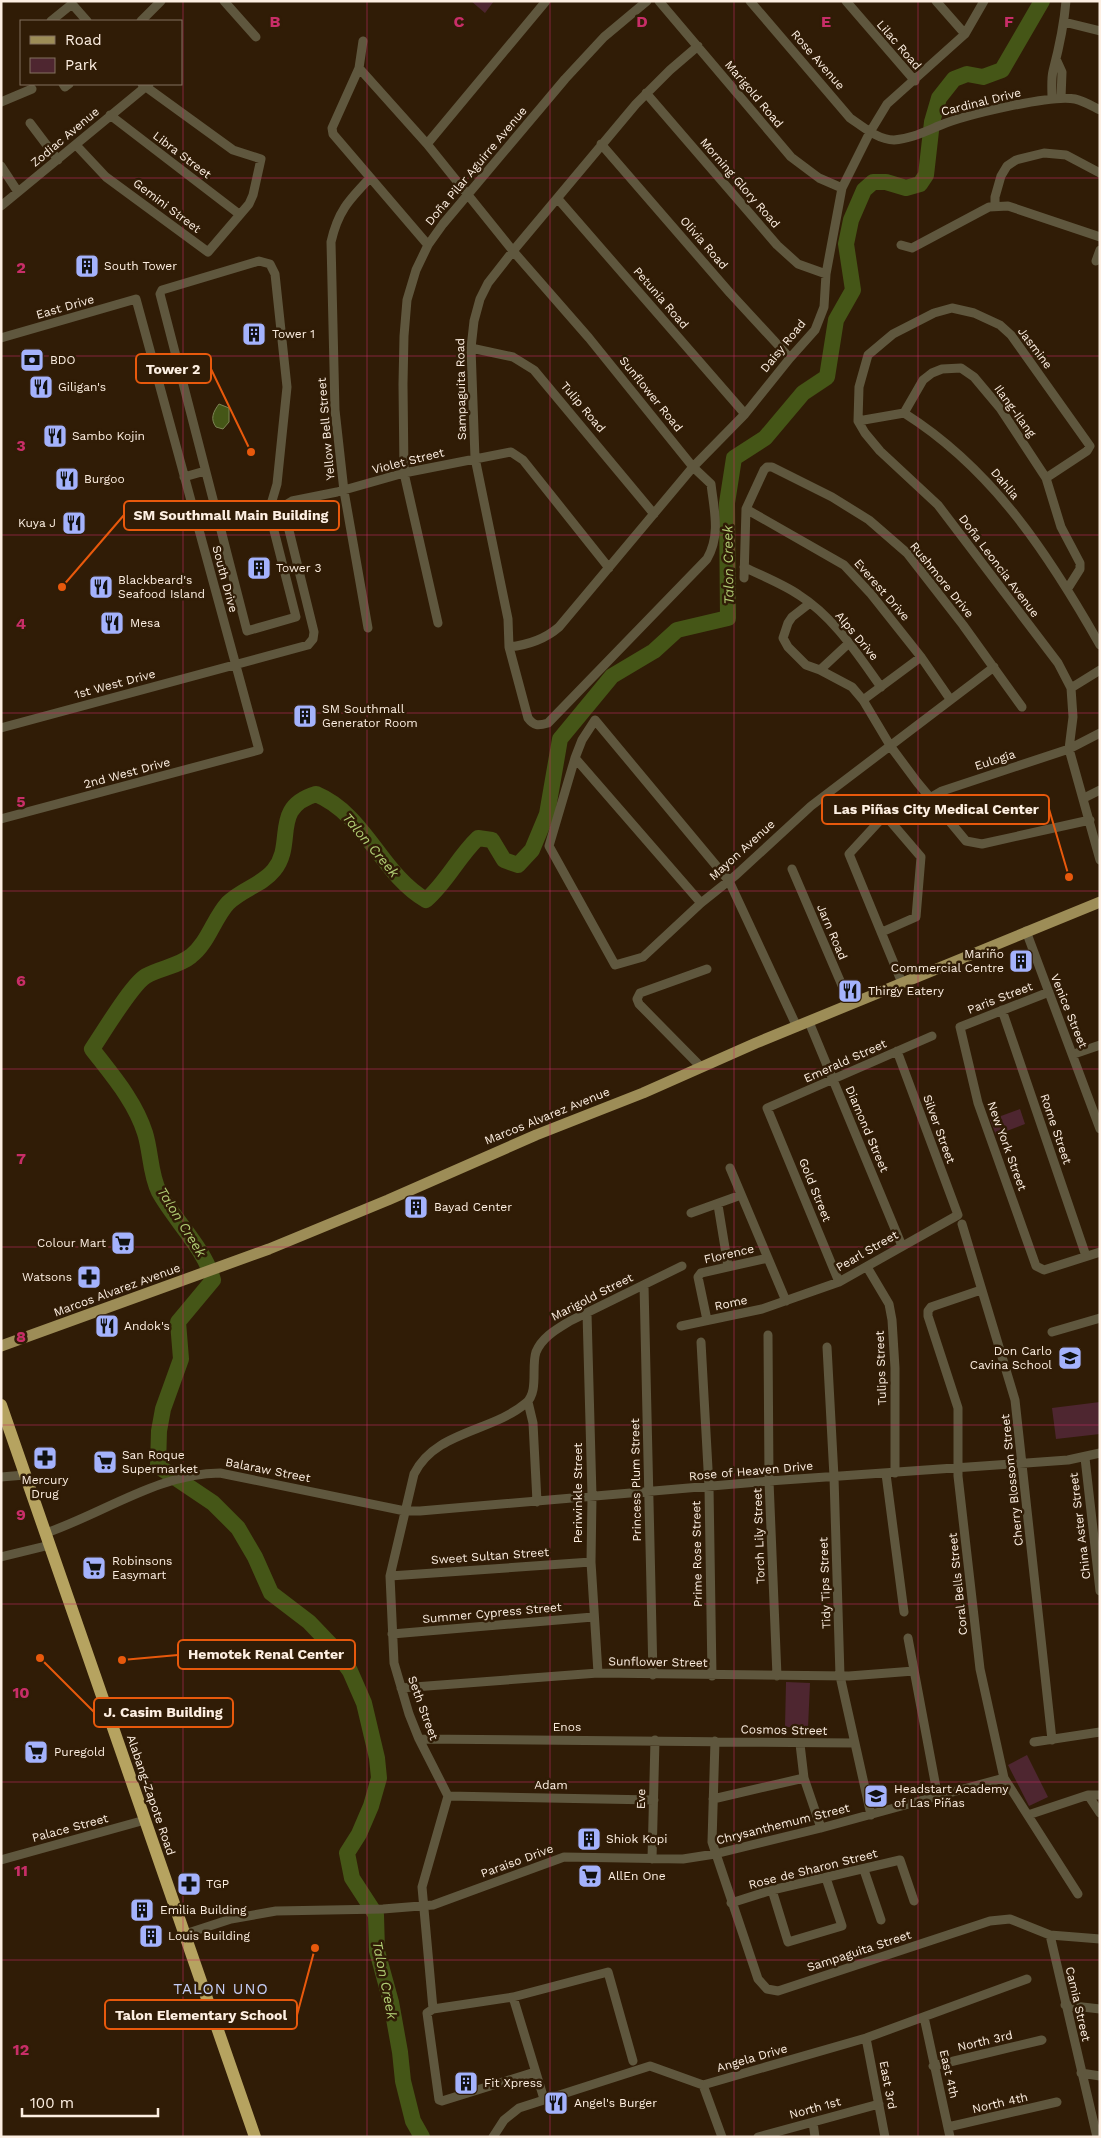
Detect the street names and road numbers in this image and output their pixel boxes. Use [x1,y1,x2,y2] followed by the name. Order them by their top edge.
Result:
[874,17,924,73] street label: Lilac Road
[788,27,848,93] street label: Rose Avenue
[722,58,786,130] street label: Marigold Road
[940,85,1022,119] street label: Cardinal Drive
[28,104,102,170] street label: Zodiac Avenue
[422,104,530,228] street label: Doña Pilar Aguirre Avenue
[150,129,214,181] street label: Libra Street
[697,135,783,231] street label: Morning Glory Road
[130,176,204,236] street label: Gemini Street
[677,214,731,272] street label: Olivia Road
[630,264,692,332] street label: Petunia Road
[34,292,96,322] street label: East Drive
[757,317,809,375] street label: Daisy Road
[1015,324,1055,372] street label: Jasmine
[453,338,469,440] street label: Sampaguita Road
[616,354,686,434] street label: Sunflower Road
[315,377,337,481] street label: Yellow Bell Street
[558,379,608,435] street label: Tulip Road
[991,382,1039,441] street label: Ilang-Ilang
[370,445,446,477] street label: Violet Street
[988,466,1022,503] street label: Dahlia
[956,512,1042,620] street label: Doña Leoncia Avenue
[907,539,977,621] street label: Rushmore Drive
[209,544,241,614] street label: South Drive
[851,556,913,624] street label: Everest Drive
[833,609,881,663] street label: Alps Drive
[73,666,157,702] street label: 1st West Drive
[973,747,1017,773] street label: Eulogia
[82,755,172,791] street label: 2nd West Drive
[706,817,778,883] street label: Mayon Avenue
[814,902,850,962] street label: Jarn Road
[1048,972,1090,1050] street label: Venice Street
[965,979,1035,1017] street label: Paris Street
[802,1037,888,1085] street label: Emerald Street
[482,1084,612,1148] street label: Marcos Alvarez Avenue
[843,1084,891,1174] street label: Diamond Street
[1037,1092,1075,1166] street label: Rome Street
[920,1093,958,1165] street label: Silver Street
[984,1100,1030,1192] street label: New York Street
[796,1156,834,1224] street label: Gold Street
[833,1228,901,1274] street label: Pearl Street
[703,1241,755,1267] street label: Florence
[52,1261,182,1319] street label: Marcos Alvarez Avenue
[549,1270,635,1324] street label: Marigold Street
[713,1293,749,1313] street label: Rome
[873,1330,889,1406] street label: Tulips Street
[998,1413,1026,1547] street label: Cherry Blossom Street
[628,1418,644,1542] street label: Princess Plum Street
[571,1443,585,1543] street label: Periwinkle Street
[224,1455,312,1485] street label: Balaraw Street
[688,1459,814,1483] street label: Rose of Heaven Drive
[1067,1472,1093,1580] street label: China Aster Street
[750,1488,768,1584] street label: Torch Lily Street
[689,1501,705,1607] street label: Prime Rose Street
[946,1532,970,1636] street label: Coral Bells Street
[816,1537,834,1629] street label: Tidy Tips Street
[431,1545,549,1567] street label: Sweet Sultan Street
[422,1600,562,1626] street label: Summer Cypress Street
[608,1654,708,1670] street label: Sunflower Street
[405,1674,441,1742] street label: Seth Street
[553,1720,581,1734] street label: Enos
[740,1722,828,1738] street label: Cosmos Street
[124,1733,178,1857] street label: Alabang-Zapote Road
[534,1778,568,1792] street label: Adam
[634,1788,648,1809] street label: Eve
[715,1801,851,1847] street label: Chrysanthemum Street
[30,1811,110,1845] street label: Palace Street
[479,1841,555,1881] street label: Paraiso Drive
[747,1846,879,1892] street label: Rose de Sharon Street
[805,1928,913,1974] street label: Sampaguita Street
[1063,1965,1093,2043] street label: Camia Street
[956,2028,1014,2054] street label: North 3rd
[715,2041,789,2075] street label: Angela Drive
[937,2048,961,2100] street label: East 4th
[876,2060,900,2110] street label: East 3rd
[971,2090,1029,2116] street label: North 4th
[788,2094,842,2122] street label: North 1st

